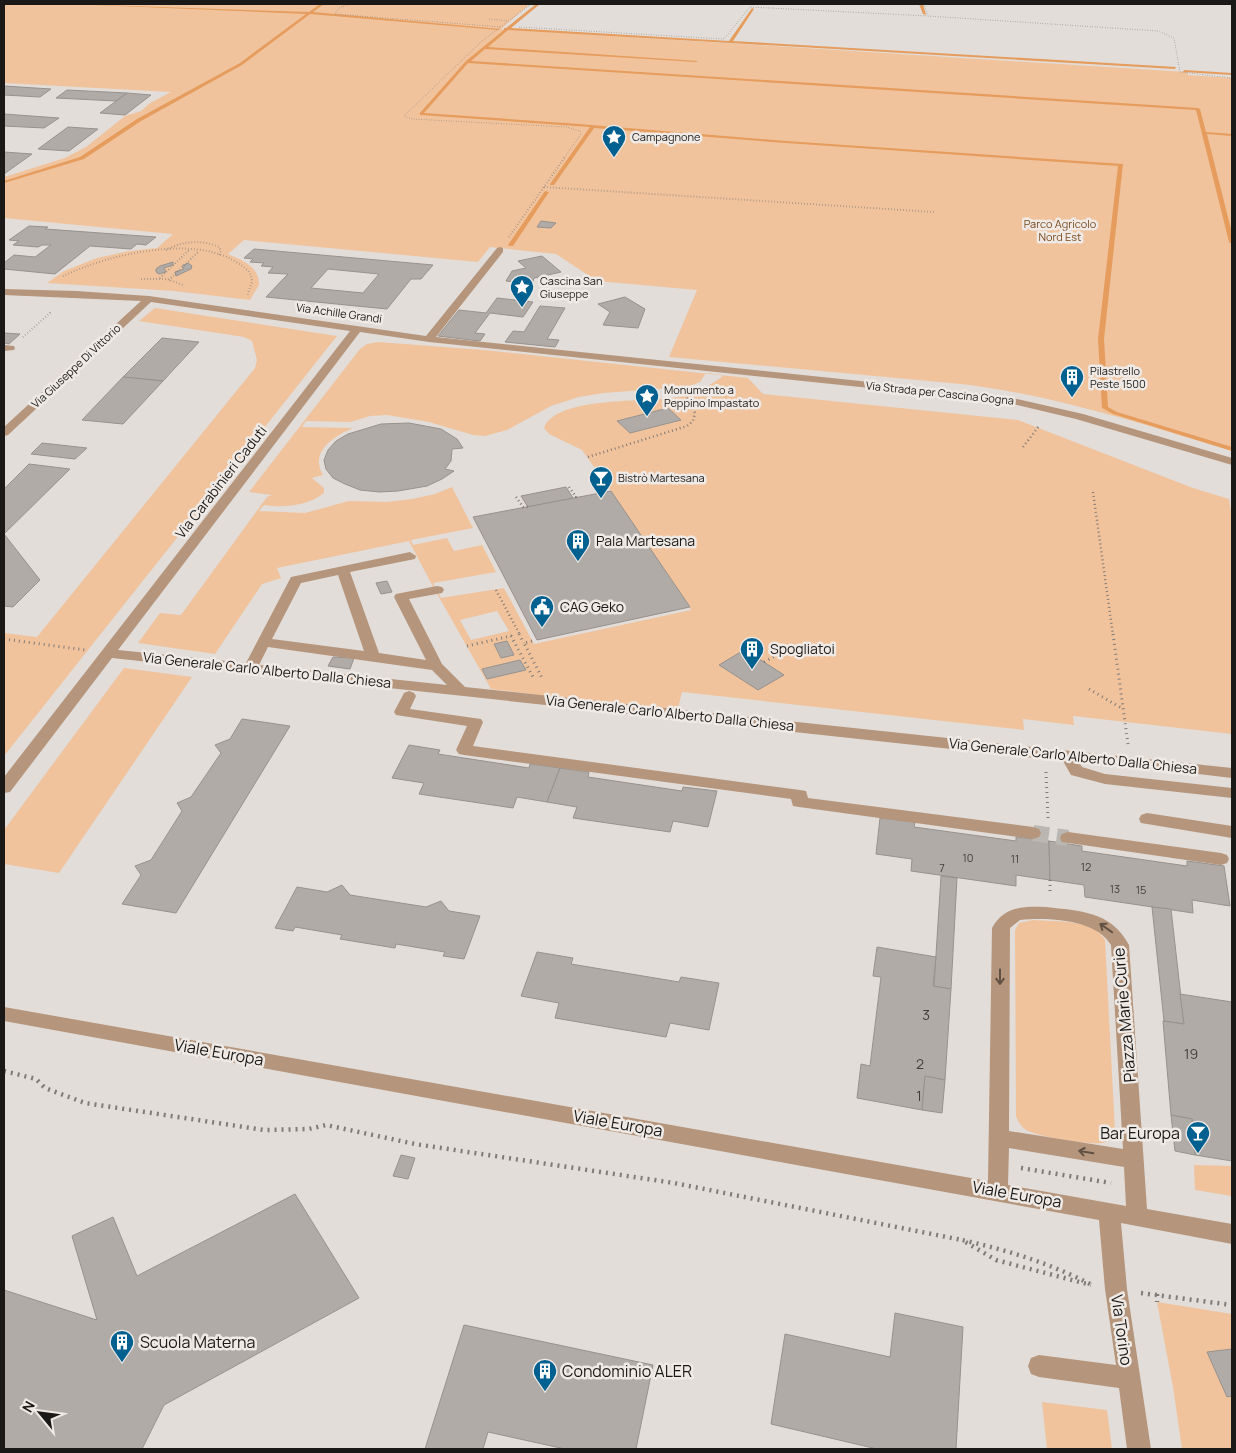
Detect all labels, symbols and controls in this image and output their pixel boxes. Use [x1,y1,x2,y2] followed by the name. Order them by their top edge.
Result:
[601,124,627,158] place icon: Campagnone
[632,129,701,144] place label: Campagnone
[1024,216,1097,244] park label: Parco Agricolo Nord Est
[540,273,603,301] place label: Cascina San Giuseppe
[509,274,535,308] place icon: Cascina San Giuseppe
[295,299,383,326] street label: Via Achille Grandi
[28,320,124,411] street label: Via Giuseppe Di Vittorio
[1090,363,1146,391] place label: Pilastrello Peste 1500
[1059,364,1085,398] building icon: Pilastrello Peste 1500
[865,377,1015,408] street label: Via Strada per Cascina Gogna
[664,382,760,410] place label: Monumento a Peppino Impastato
[634,383,660,417] place icon: Monumento a Peppino Impastato
[171,421,271,542] street label: Via Carabinieri Caduti
[588,465,614,499] bar icon: Bistrò Martesana
[618,470,705,485] place label: Bistrò Martesana
[565,528,591,562] building icon: Pala Martesana
[596,531,695,550] place label: Pala Martesana
[529,594,555,628] public building icon: CAG Geko
[560,597,624,616] place label: CAG Geko
[739,636,765,670] building icon: Spogliatoi
[770,639,835,658] place label: Spogliatoi
[142,647,392,692] street label: Via Generale Carlo Alberto Dalla Chiesa
[545,690,795,735] street label: Via Generale Carlo Alberto Dalla Chiesa
[948,733,1198,778] street label: Via Generale Carlo Alberto Dalla Chiesa
[962,850,974,865] house number: 10
[1011,851,1019,866] house number: 11
[1081,859,1091,874] house number: 12
[939,860,945,875] house number: 7
[1110,881,1120,896] house number: 13
[1136,882,1146,897] house number: 15
[1099,923,1113,933] one-way arrow
[1107,947,1141,1083] street label: Piazza Marie Curie
[995,968,1005,985] one-way arrow
[922,1005,930,1024] house number: 3
[173,1033,265,1071] street label: Viale Europa
[1184,1044,1198,1063] house number: 19
[916,1054,924,1073] house number: 2
[916,1086,922,1105] house number: 1
[572,1104,664,1142] street label: Viale Europa
[1185,1120,1211,1154] bar icon: Bar Europa
[1100,1122,1180,1144] place label: Bar Europa
[1078,1147,1094,1157] one-way arrow
[971,1175,1063,1213] street label: Viale Europa
[1106,1293,1138,1367] street label: Via Torino
[109,1329,135,1363] building icon: Scuola Materna
[140,1331,255,1353] place label: Scuola Materna
[532,1358,558,1392] building icon: Condominio ALER
[562,1360,692,1382] place label: Condominio ALER
[15,1388,65,1438] north arrow
[17,1397,39,1415] text: N

